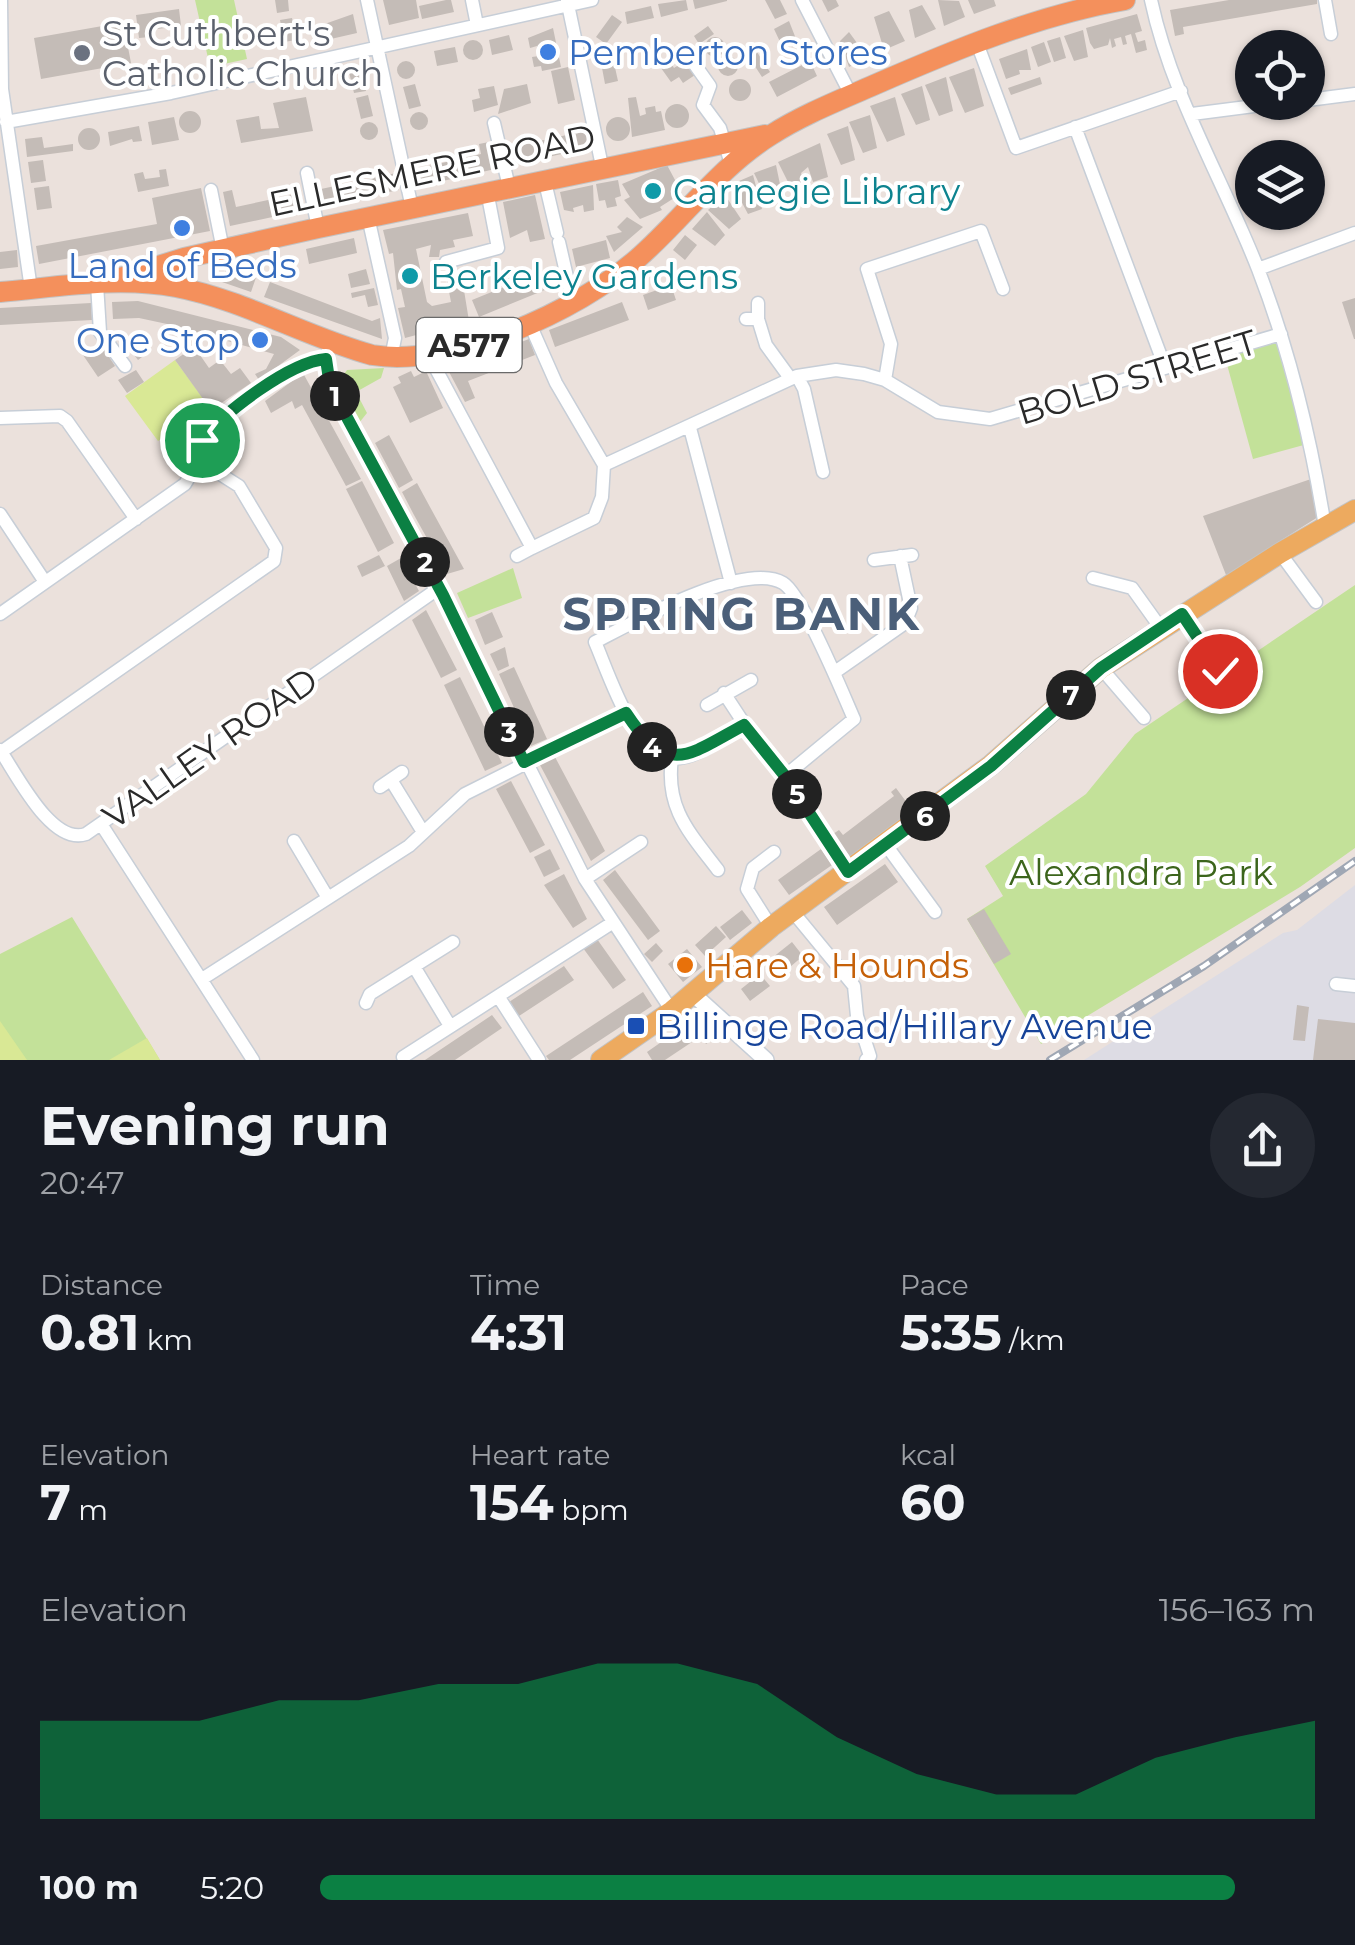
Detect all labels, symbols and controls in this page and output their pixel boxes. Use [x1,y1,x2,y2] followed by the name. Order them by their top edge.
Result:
[102,12,383,95] place label: St Cuthbert's Catholic Church
[1235,30,1325,230] map controls
[1235,30,1325,120] button: locate
[568,31,888,74] place label: Pemberton Stores
[537,41,559,63] marker: Pemberton Stores
[71,42,93,64] marker: St Cuthbert's Catholic Church
[265,114,599,226] street label: ELLESMERE ROAD
[1235,140,1325,230] button: layers
[673,170,960,213] place label: Carnegie Library
[642,180,664,202] marker: Carnegie Library
[171,217,193,239] marker: Land of Beds
[67,244,297,287] place label: Land of Beds
[430,255,738,298] place label: Berkeley Gardens
[399,265,421,287] marker: Berkeley Gardens
[416,318,522,372] road number: A577
[76,319,240,362] place label: One Stop
[1012,320,1262,434] street label: BOLD STREET
[249,329,271,351] marker: One Stop
[310,371,360,421] pin: 1
[330,379,340,413] text: 1
[160,398,245,483] pin
[175,413,230,468] icon: arrive
[400,537,450,587] pin: 2
[417,545,433,579] text: 2
[563,586,921,641] district label: SPRING BANK
[1178,629,1263,714] pin
[1193,644,1248,699] icon: check
[94,658,326,838] street label: VALLEY ROAD
[1046,670,1096,720] pin: 7
[1062,678,1080,712] text: 7
[484,707,534,757] pin: 3
[501,715,517,749] text: 3
[627,722,677,772] pin: 4
[642,730,662,764] text: 4
[772,769,822,819] pin: 5
[789,777,805,811] text: 5
[900,791,950,841] pin: 6
[916,799,934,833] text: 6
[1009,851,1273,894] park label: Alexandra Park
[705,944,969,987] place label: Hare & Hounds
[674,954,696,976] marker: Hare & Hounds
[656,1005,1153,1048] place label: Billinge Road/Hillary Avenue
[625,1015,647,1037] marker: Billinge Road/Hillary Avenue
[40,1092,390,1159] text: Evening run
[1210,1093,1315,1198] button: share
[40,1163,124,1202] text: 20:47
[40,1268,163,1302] text: Distance
[470,1268,540,1302] text: Time
[900,1268,969,1302] text: Pace
[40,1302,140,1363] text: 0.81
[470,1302,567,1363] text: 4:31
[900,1302,1002,1363] text: 5:35
[140,1323,193,1357] text: km
[1002,1323,1065,1357] text: /km
[40,1438,169,1472] text: Elevation
[470,1438,611,1472] text: Heart rate
[900,1438,956,1472] text: kcal
[40,1472,71,1533] text: 7
[470,1472,554,1533] text: 154
[900,1472,966,1533] text: 60
[71,1493,108,1527] text: m
[554,1493,629,1527] text: bpm
[40,1590,188,1629] text: Elevation
[1159,1590,1315,1629] text: 156–163 m
[40,1868,139,1907] text: 100 m
[200,1868,264,1907] text: 5:20

